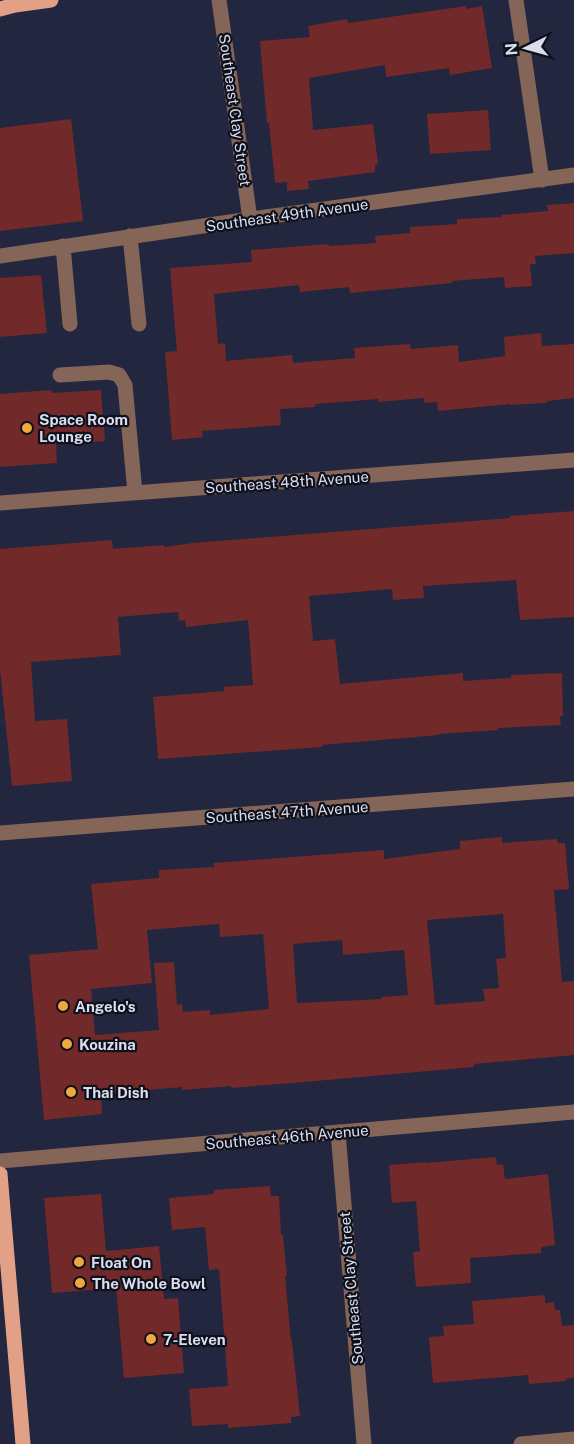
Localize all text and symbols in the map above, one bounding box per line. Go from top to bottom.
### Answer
north arrow [496,18,556,78]
street label: Southeast Clay Street [216,33,254,187]
text: N [502,42,522,56]
street label: Southeast 49th Avenue [205,195,369,235]
place label: Space Room Lounge [39,411,128,445]
marker: Space Room Lounge [20,421,34,435]
street label: Southeast 48th Avenue [205,468,369,496]
street label: Southeast 47th Avenue [205,798,369,826]
place label: Angelo's [75,998,136,1015]
marker: Angelo's [56,999,70,1013]
place label: Kouzina [79,1036,136,1053]
marker: Kouzina [60,1037,74,1051]
place label: Thai Dish [83,1084,149,1101]
marker: Thai Dish [64,1085,78,1099]
street label: Southeast 46th Avenue [205,1121,369,1153]
street label: Southeast Clay Street [336,1211,366,1365]
place label: Float On [91,1254,151,1271]
marker: Float On [72,1255,86,1269]
place label: The Whole Bowl [92,1275,206,1292]
marker: The Whole Bowl [73,1276,87,1290]
place label: 7-Eleven [163,1331,226,1348]
marker: 7-Eleven [144,1332,158,1346]

